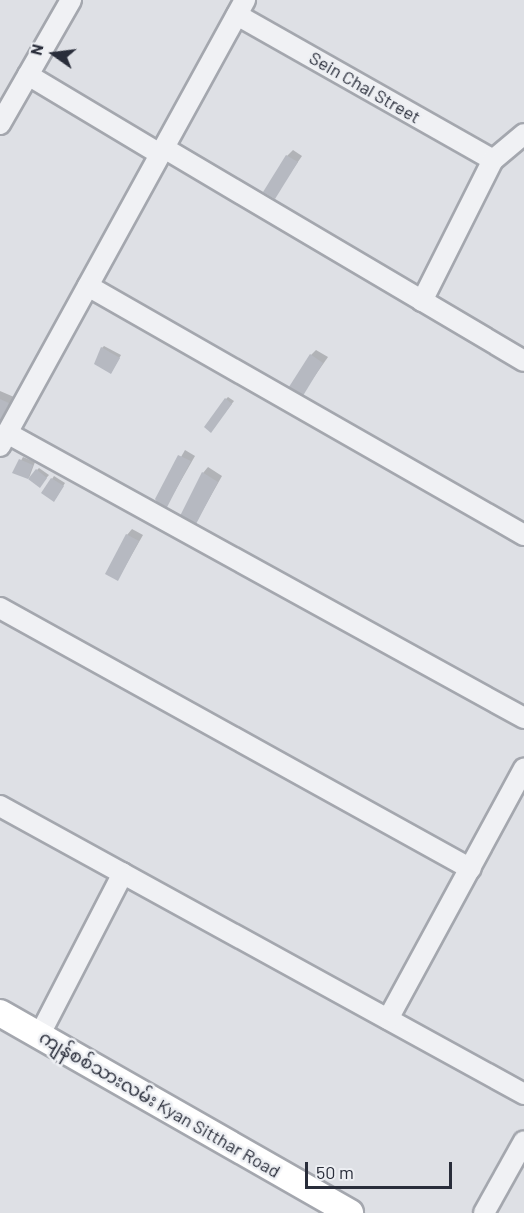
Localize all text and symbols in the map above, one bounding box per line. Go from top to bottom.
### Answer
north arrow [24,24,84,84]
text: N [26,42,47,57]
street label: Sein Chal Street [306,46,424,128]
street label: ကျန်စစ်သားလမ်း Kyan Sitthar Road [36,1026,284,1182]
scale bar [308,1150,455,1188]
text: 50 m [316,1161,354,1183]

